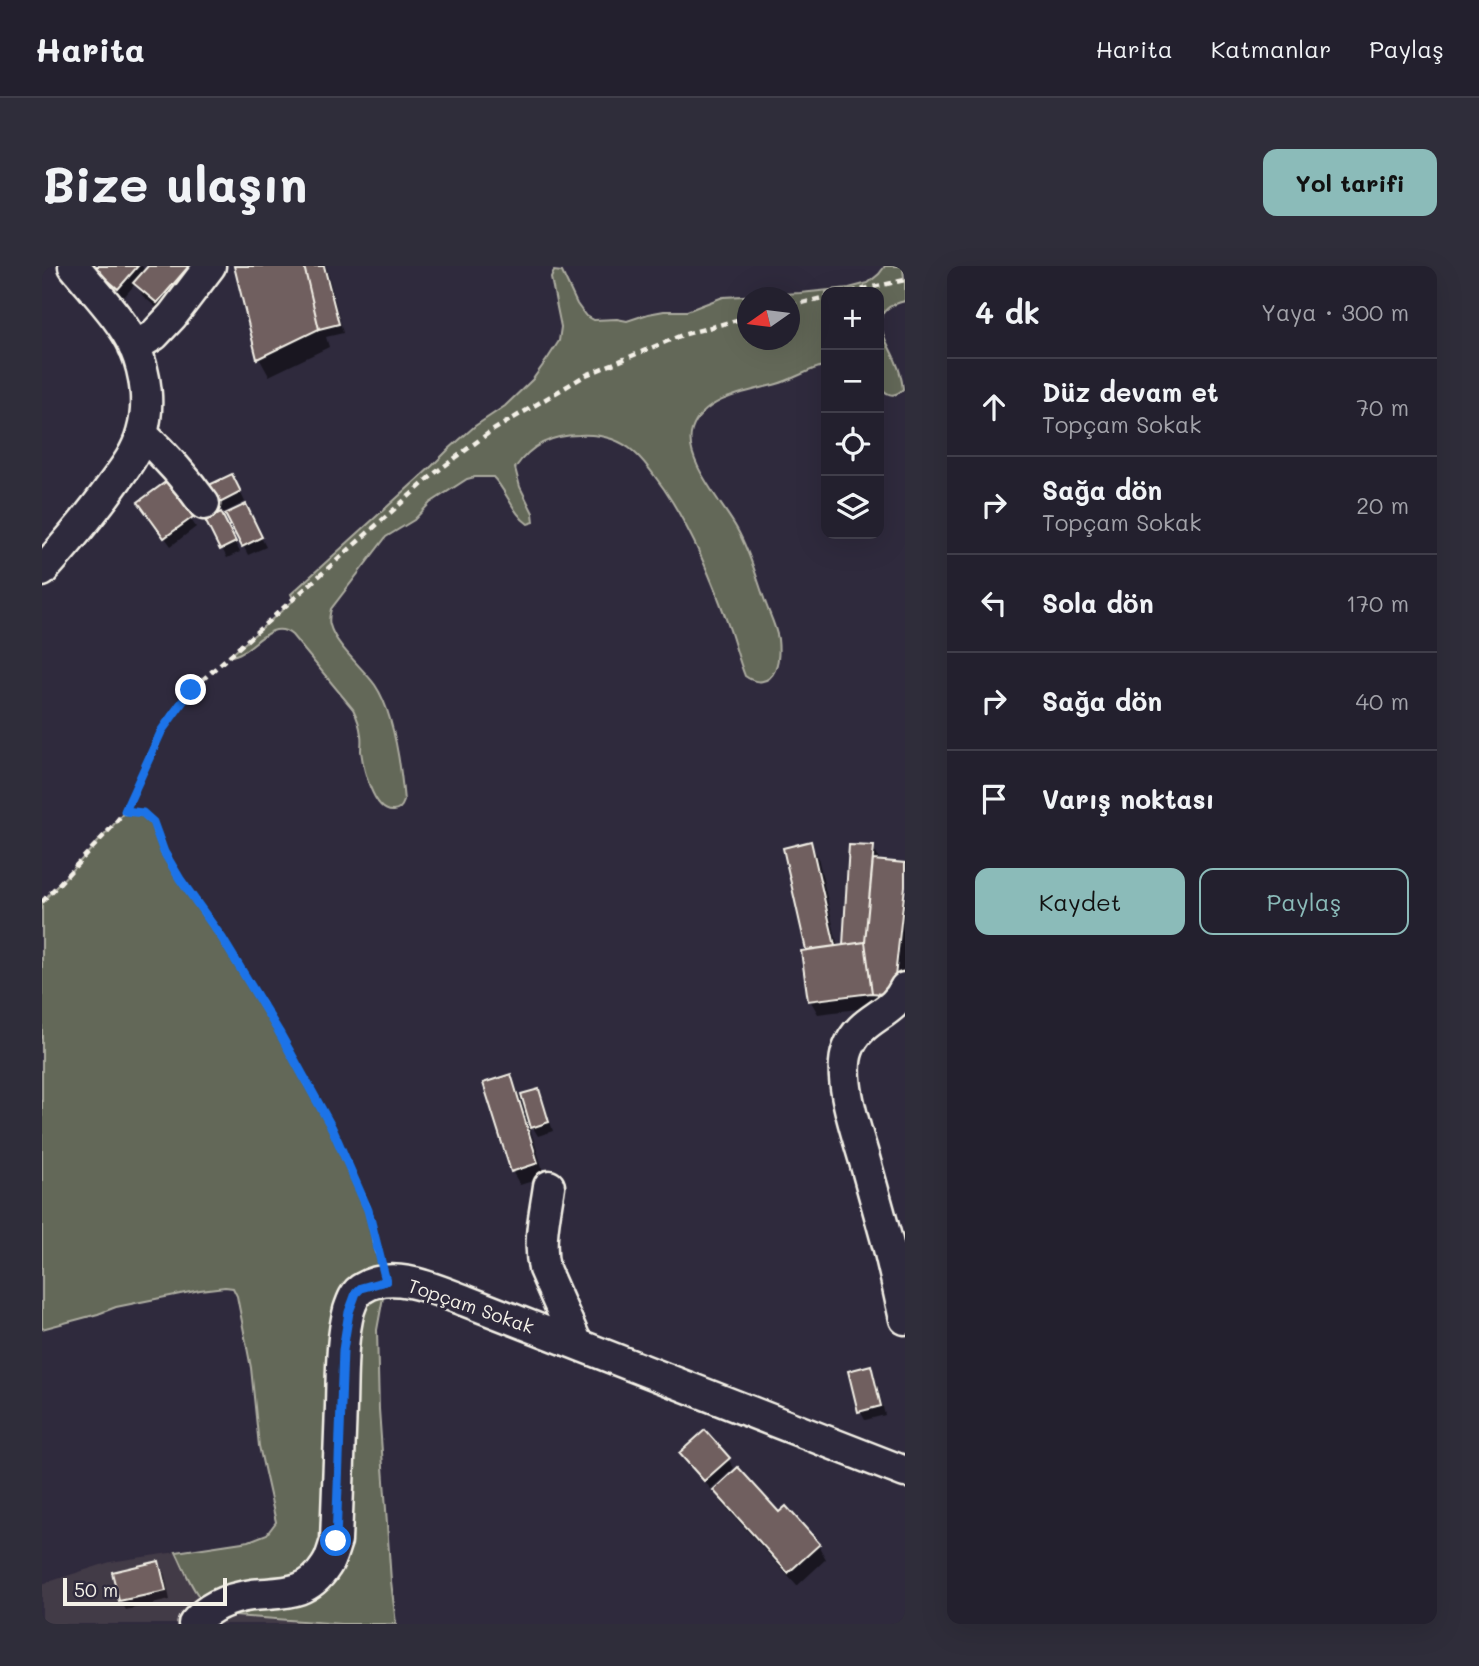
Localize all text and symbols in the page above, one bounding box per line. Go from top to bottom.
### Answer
text: Harita [35,27,145,70]
text: Harita [1096,33,1173,64]
text: Katmanlar [1211,33,1331,64]
text: Paylaş [1369,33,1444,64]
button: Yol tarifi [1263,149,1437,216]
text: Bize ulaşın [42,151,307,214]
north arrow [737,287,800,350]
map controls [821,287,884,539]
button: + [821,287,884,350]
text: 4 dk [975,292,1040,332]
text: Yaya · 300 m [1261,297,1409,327]
button: − [821,350,884,413]
text: Düz devam et [1042,375,1219,409]
icon: ahead [975,388,1013,426]
text: 70 m [1356,392,1409,422]
text: Topçam Sokak [1042,409,1202,439]
button: locate [821,413,884,476]
text: Sağa dön [1042,473,1162,507]
button: layers [821,476,884,539]
icon: right [975,486,1013,524]
text: 20 m [1356,490,1409,520]
text: Topçam Sokak [1042,507,1202,537]
icon: left [975,584,1013,622]
text: Sola dön [1042,586,1154,620]
text: 170 m [1346,588,1409,618]
route end [175,674,206,705]
icon: right [975,682,1013,720]
text: Sağa dön [1042,684,1162,718]
text: 40 m [1356,686,1409,716]
icon: arrive [975,780,1013,818]
text: Varış noktası [1042,782,1215,816]
button: Kaydet [975,868,1185,935]
button: Paylaş [1199,868,1409,935]
street label: Topçam Sokak [405,1272,538,1339]
route start [320,1525,351,1556]
scale bar [63,1575,228,1607]
text: 50 m [74,1577,118,1602]

